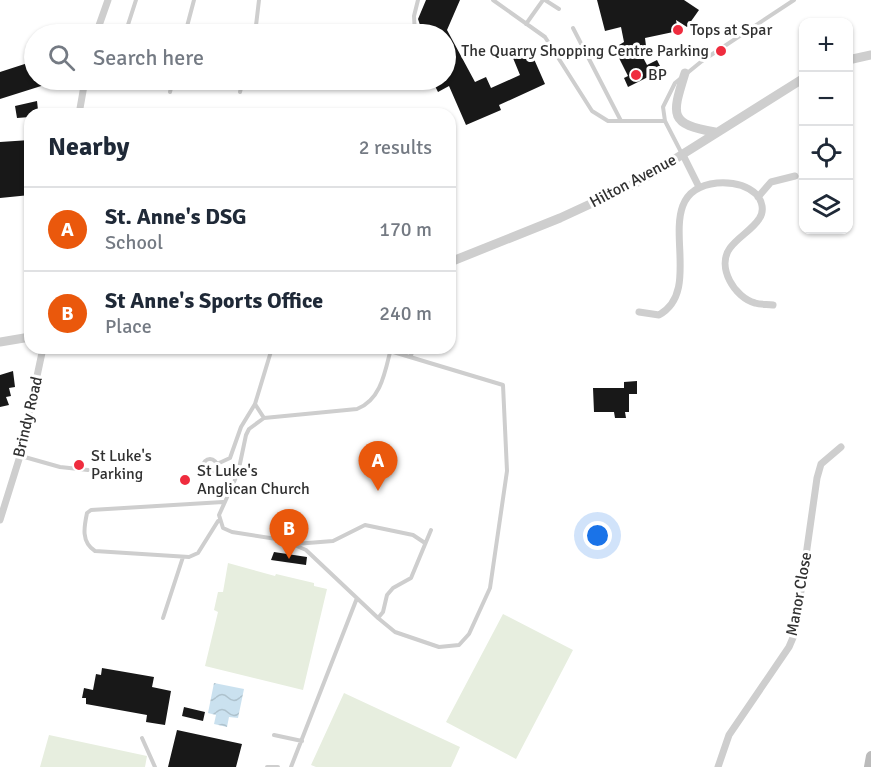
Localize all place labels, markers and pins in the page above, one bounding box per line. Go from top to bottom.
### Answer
place label: Tops at Spar [690,20,772,40]
marker: Tops at Spar [671,23,685,37]
place label: The Quarry Shopping Centre Parking [461,41,709,61]
marker: The Quarry Shopping Centre Parking [714,44,728,58]
place label: BP [648,65,667,85]
marker: BP [629,68,643,82]
pin: A [358,442,398,491]
place label: St Luke's Parking [91,446,152,484]
marker: St Luke's Parking [72,458,86,472]
place label: St Luke's Anglican Church [197,461,310,499]
marker: St Luke's Anglican Church [178,473,192,487]
pin: B [270,510,308,559]

